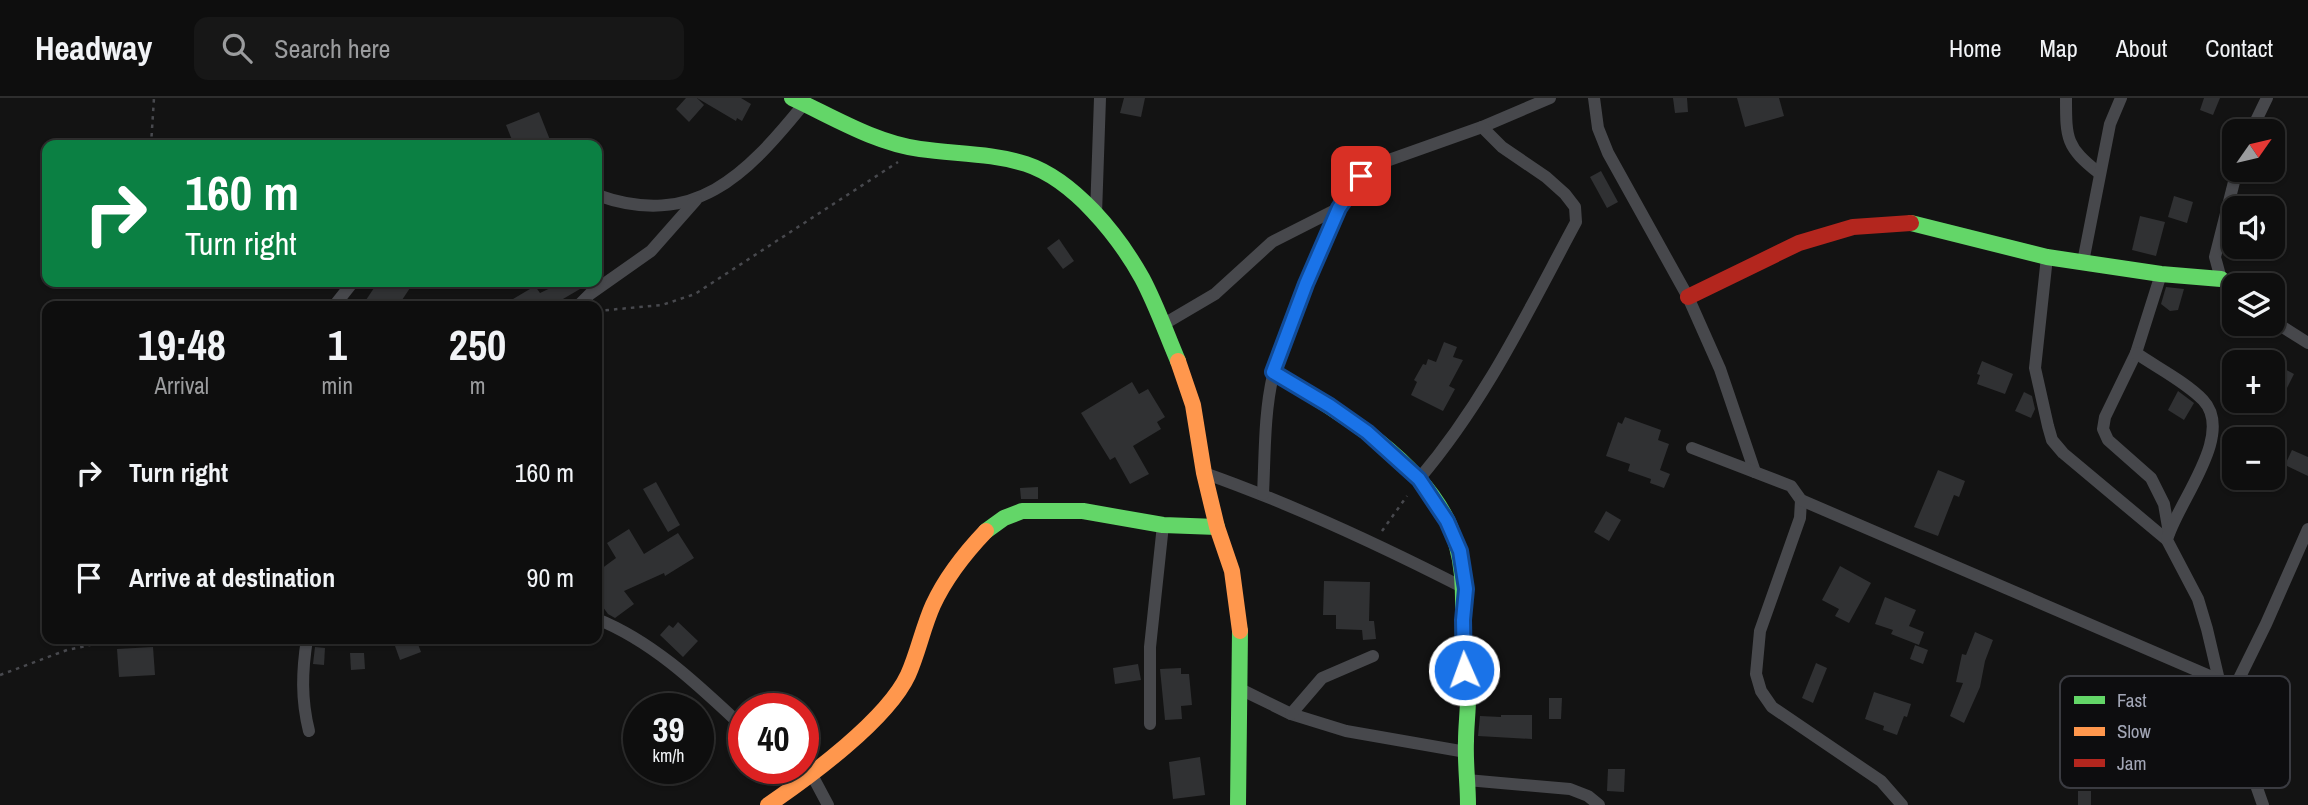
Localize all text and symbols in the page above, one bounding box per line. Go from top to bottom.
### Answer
search box [194,17,684,80]
text: Headway [35,26,152,70]
icon: search [218,29,256,67]
text: Search here [274,31,390,66]
text: Home [1949,32,2001,64]
text: Map [2039,32,2078,64]
text: About [2116,32,2167,64]
text: Contact [2205,32,2273,64]
north arrow [2222,119,2286,182]
map controls [2222,119,2285,490]
pin [1331,146,1391,206]
icon: arrive [1342,157,1380,195]
text: 160 m [185,159,299,225]
icon: right [70,168,161,259]
button: sound [2222,196,2285,259]
text: Turn right [185,222,297,265]
button: layers [2222,273,2285,336]
text: 19:48 [138,317,226,373]
text: 1 [328,317,347,373]
text: 250 [449,317,506,373]
button: + [2222,350,2285,413]
text: Arrival [155,370,209,401]
text: min [322,370,353,401]
text: m [470,370,485,401]
button: − [2222,427,2285,490]
icon: right [70,454,108,492]
text: Turn right [129,455,228,490]
text: 160 m [515,455,574,490]
icon: arrive [70,559,108,597]
text: Arrive at destination [129,560,335,595]
text: 90 m [527,560,574,595]
position arrow [1427,633,1501,707]
legend [2060,676,2290,788]
text: Fast [2117,687,2147,713]
speed limit sign: 40 [728,693,819,784]
text: 39 [653,706,684,753]
text: Slow [2117,718,2152,744]
text: km/h [653,743,685,768]
text: Jam [2117,750,2146,776]

